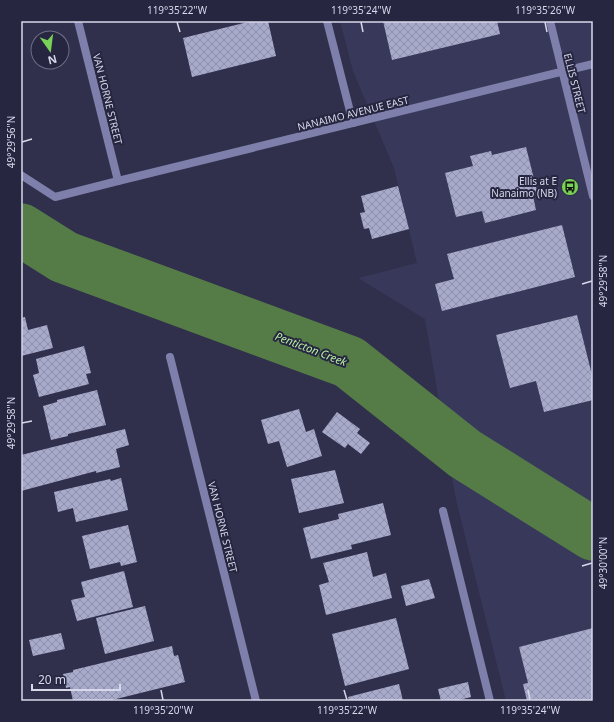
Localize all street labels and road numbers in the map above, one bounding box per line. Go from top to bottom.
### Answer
street label: ELLIS STREET [561,51,589,115]
street label: VAN HORNE STREET [90,52,126,146]
street label: NANAIMO AVENUE EAST [296,92,411,134]
street label: VAN HORNE STREET [205,480,241,574]

